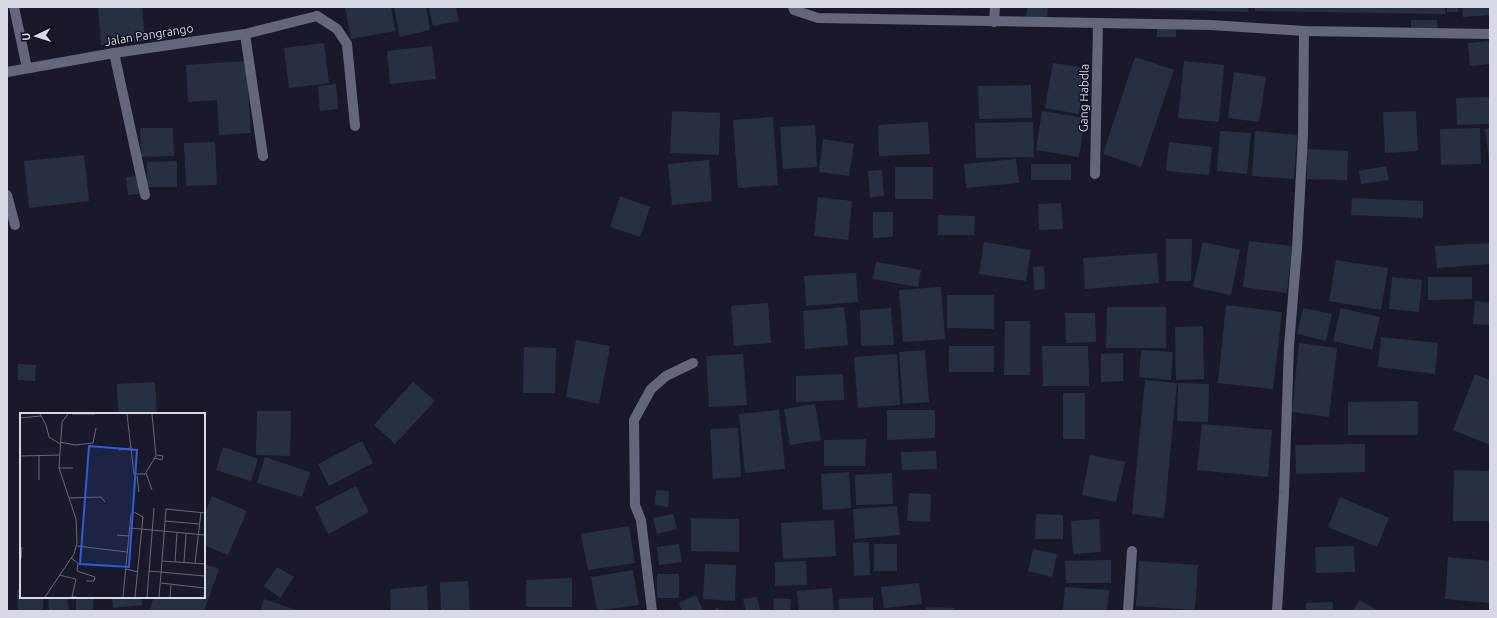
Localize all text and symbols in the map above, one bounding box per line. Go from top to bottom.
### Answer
north arrow [16,16,56,56]
street label: Jalan Pangrango [104,21,194,48]
text: U [20,32,32,41]
street label: Gang Habdla [1076,64,1091,132]
inset map [20,413,205,598]

